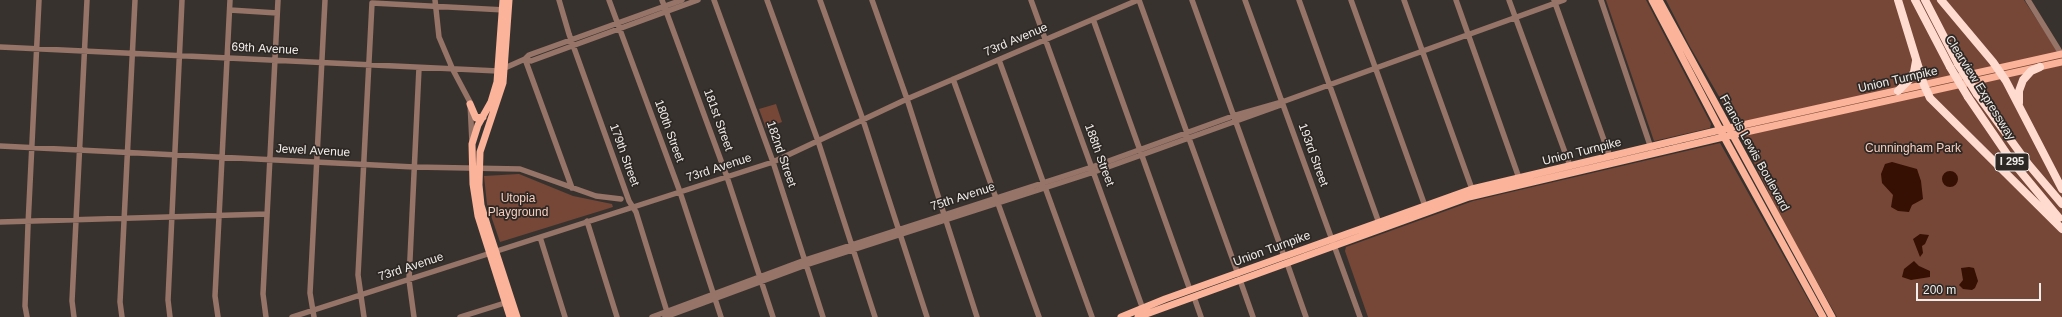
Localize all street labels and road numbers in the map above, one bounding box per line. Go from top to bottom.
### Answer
street label: 73rd Avenue [982,20,1050,60]
street label: Clearview Expressway [1942,33,2018,143]
street label: 69th Avenue [231,40,299,58]
street label: Union Turnpike [1857,64,1939,96]
street label: 181st Street [700,87,736,153]
street label: Francis Lewis Boulevard [1716,92,1792,214]
street label: 180th Street [651,98,687,164]
street label: 182nd Street [763,119,799,189]
street label: 179th Street [606,122,642,188]
street label: 188th Street [1081,122,1117,188]
street label: 193rd Street [1295,122,1331,188]
street label: Union Turnpike [1541,135,1623,169]
street label: Jewel Avenue [275,142,351,160]
street label: 73rd Avenue [685,151,753,185]
road number: I 295 [1995,153,2029,171]
street label: 75th Avenue [929,180,997,214]
street label: Union Turnpike [1232,228,1312,270]
street label: 73rd Avenue [377,250,445,284]

